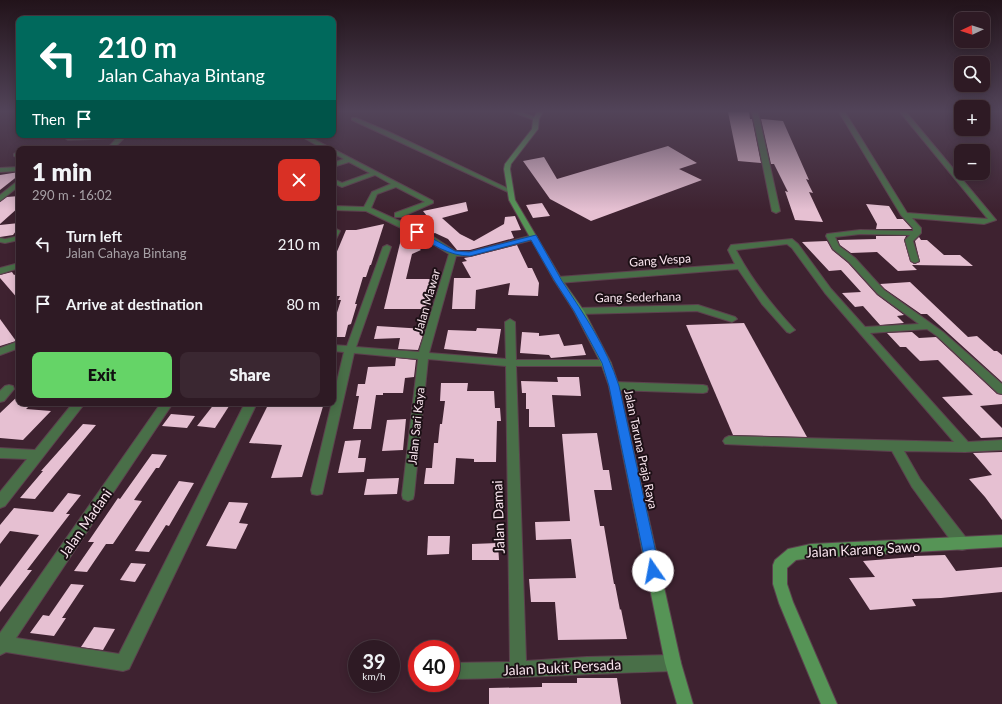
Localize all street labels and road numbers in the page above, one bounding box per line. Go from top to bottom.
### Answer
street label: Gang Vespa [629,250,691,270]
street label: Jalan Mawar [411,267,443,335]
street label: Gang Sederhana [595,289,681,305]
street label: Jalan Sari Kaya [404,386,428,465]
street label: Jalan Taruna Praja Raya [621,388,661,510]
street label: Jalan Damai [488,480,508,554]
street label: Jalan Madani [55,485,115,561]
street label: Jalan Karang Sawo [805,538,921,560]
street label: Jalan Bukit Persada [502,655,622,679]

